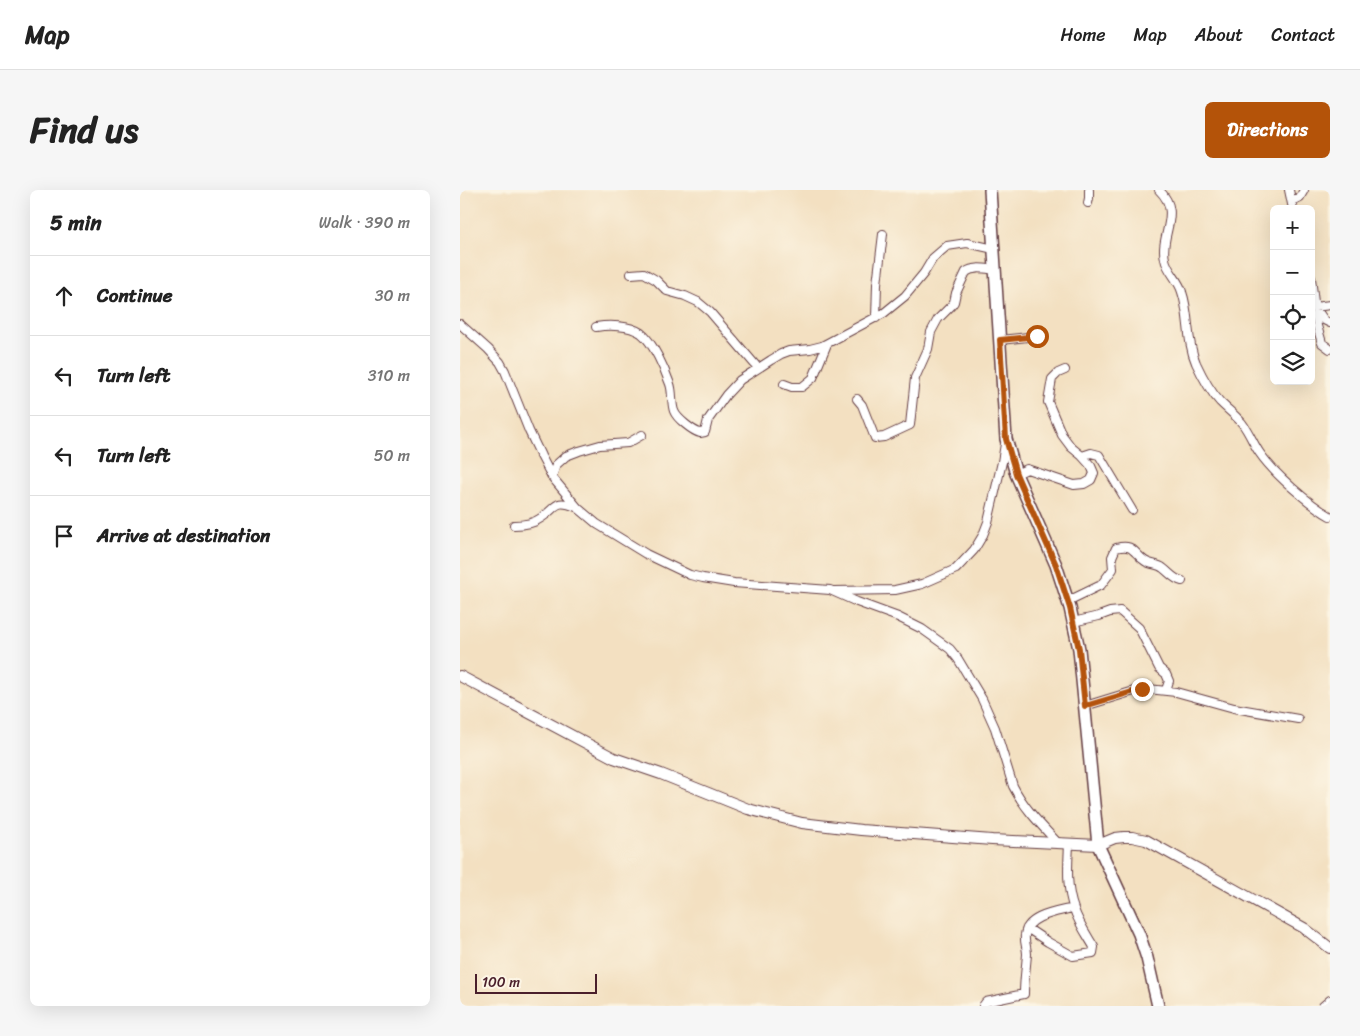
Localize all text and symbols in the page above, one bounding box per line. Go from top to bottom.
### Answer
text: Map [25,14,69,56]
text: Home [1061,19,1106,51]
text: Map [1134,19,1167,51]
text: About [1195,19,1243,51]
text: Contact [1271,19,1335,51]
text: Find us [30,99,138,161]
button: Directions [1205,102,1330,158]
text: 5 min [50,204,102,242]
map controls [1270,205,1315,385]
button: + [1270,205,1315,250]
text: Walk · 390 m [319,208,410,237]
button: − [1270,250,1315,295]
text: Continue [97,279,173,312]
text: 30 m [375,281,410,310]
icon: ahead [50,282,78,310]
button: locate [1270,295,1315,340]
route start [1026,325,1049,348]
button: layers [1270,340,1315,385]
text: Turn left [97,359,170,392]
text: 310 m [368,361,410,390]
icon: left [50,362,78,390]
text: Turn left [97,439,170,472]
text: 50 m [374,441,410,470]
icon: left [50,442,78,470]
text: Arrive at destination [97,519,270,552]
icon: arrive [50,522,78,550]
route end [1131,678,1154,701]
text: 100 m [482,970,520,995]
scale bar [475,971,598,994]

